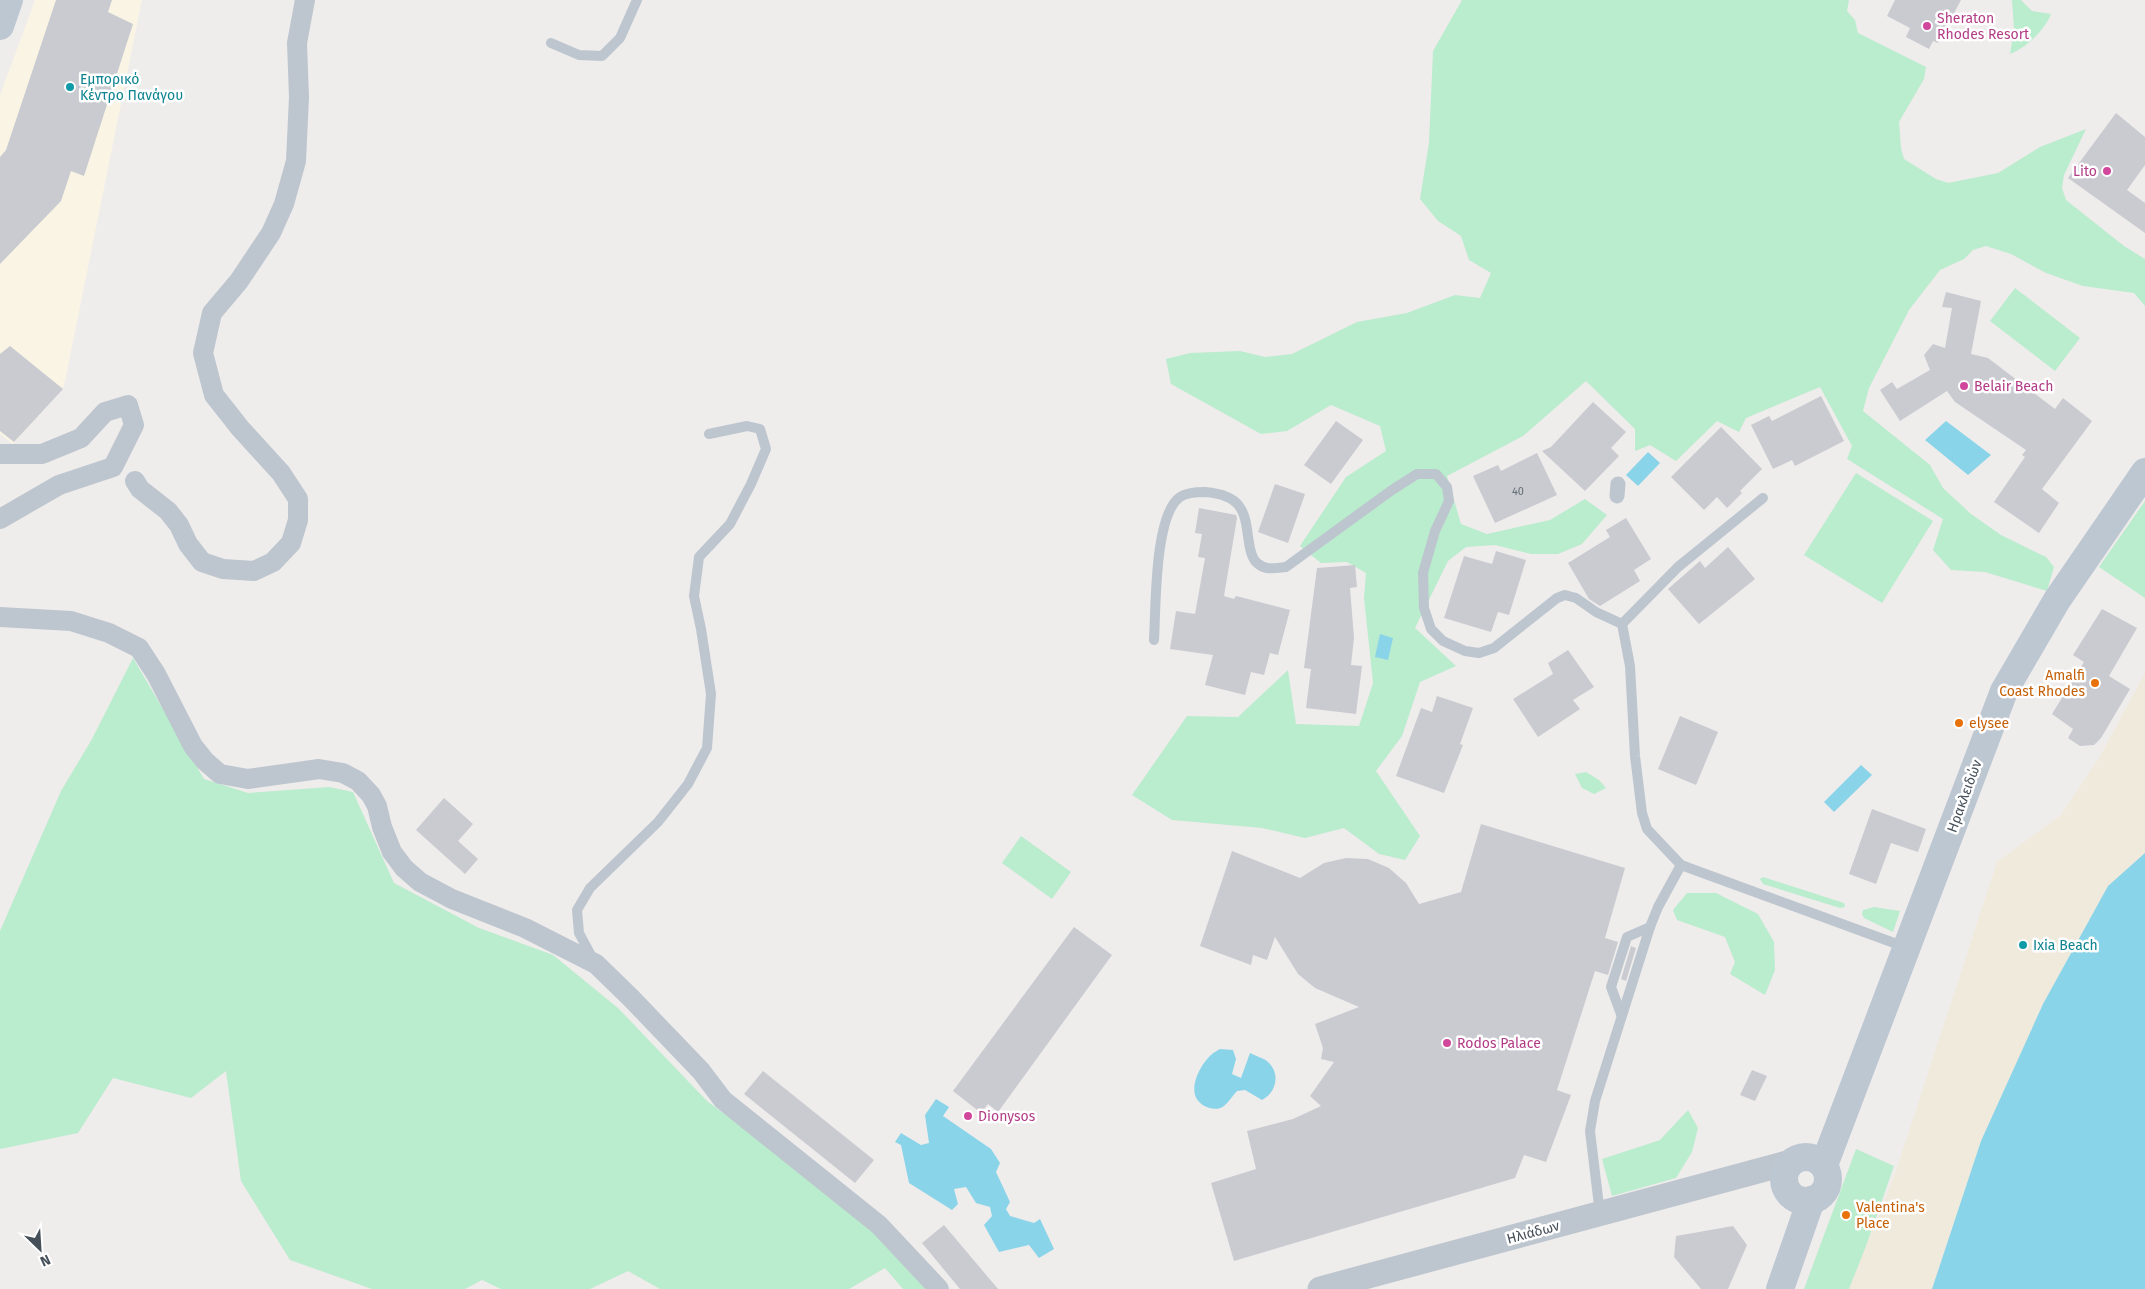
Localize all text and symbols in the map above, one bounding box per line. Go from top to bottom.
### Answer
place label: Sheraton Rhodes Resort [1937,10,2030,43]
marker: Sheraton Rhodes Resort [1921,20,1933,32]
place label: Εμπορικό Κέντρο Πανάγου [80,71,183,104]
marker: Εμπορικό Κέντρο Πανάγου [64,81,76,93]
place label: Lito [2073,163,2097,180]
marker: Lito [2101,165,2113,177]
place label: Belair Beach [1974,378,2053,395]
marker: Belair Beach [1958,380,1970,392]
house number: 40 [1512,485,1524,498]
place label: Amalfi Coast Rhodes [1999,667,2085,700]
marker: Amalfi Coast Rhodes [2089,677,2101,689]
place label: elysee [1969,715,2009,732]
marker: elysee [1953,717,1965,729]
street label: Ηρακλειδών [1943,757,1986,835]
place label: Ixia Beach [2033,937,2098,954]
marker: Ixia Beach [2017,939,2029,951]
place label: Rodos Palace [1457,1035,1541,1052]
marker: Rodos Palace [1441,1037,1453,1049]
place label: Dionysos [978,1108,1036,1125]
marker: Dionysos [962,1110,974,1122]
place label: Valentina's Place [1856,1199,1925,1232]
marker: Valentina's Place [1840,1209,1852,1221]
street label: Ηλιάδων [1505,1217,1562,1248]
north arrow [15,1224,65,1274]
text: N [37,1251,53,1270]

